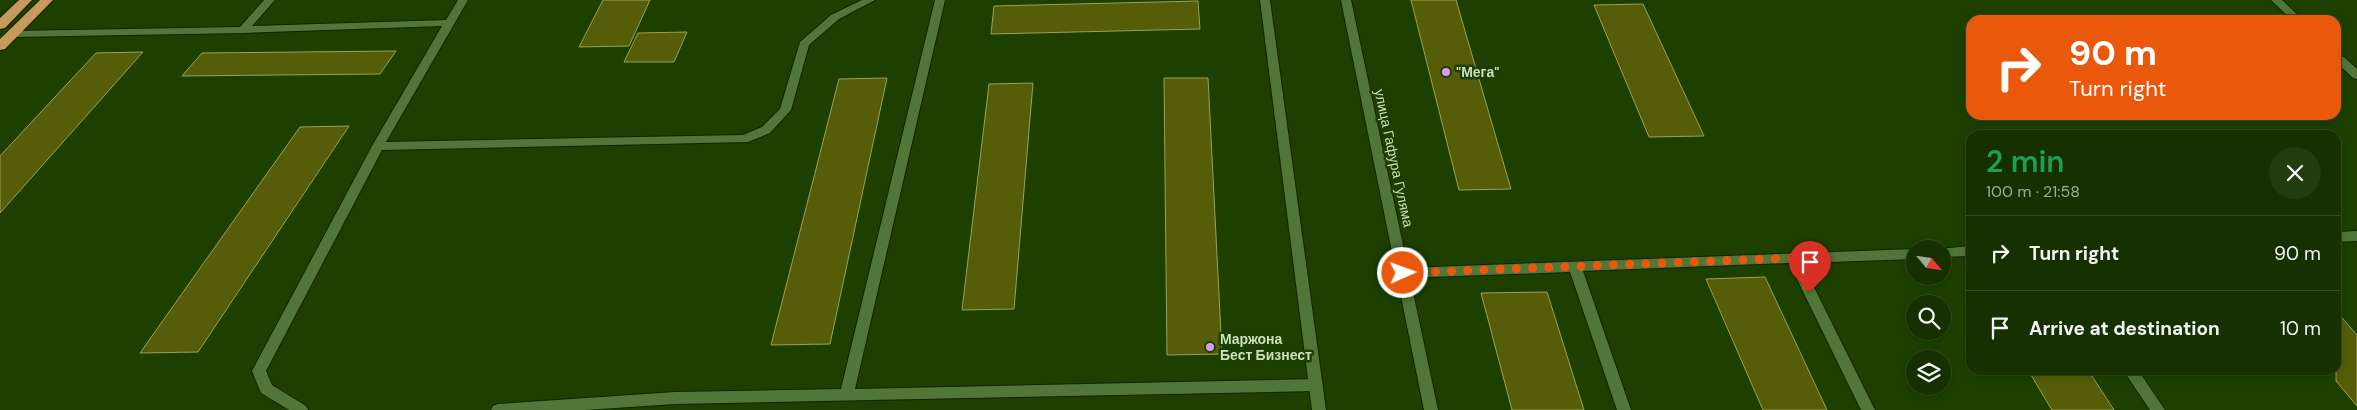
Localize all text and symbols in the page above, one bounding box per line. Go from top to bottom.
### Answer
text: 90 m [2069,30,2157,76]
icon: right [1986,35,2051,100]
place label: "Мега" [1456,63,1499,81]
marker: "Мега" [1440,66,1452,78]
text: Turn right [2069,74,2166,103]
street label: улица Гафура Гуляма [1371,87,1417,229]
text: 2 min [1986,142,2064,181]
button: close [2269,147,2321,199]
text: 100 m · 21:58 [1986,181,2080,202]
icon: right [1986,239,2014,267]
north arrow [1906,240,1951,285]
map controls [1906,240,1951,395]
pin [1789,241,1831,292]
text: Turn right [2029,241,2119,266]
text: 90 m [2274,241,2321,266]
position arrow [1376,246,1428,298]
icon: arrive [1796,248,1824,276]
button: search [1906,295,1951,340]
icon: arrive [1986,314,2014,342]
text: Arrive at destination [2029,316,2220,341]
text: 10 m [2280,316,2321,341]
place label: Маржона Бест Бизнест [1220,330,1312,364]
marker: Маржона Бест Бизнест [1204,341,1216,353]
button: layers [1906,350,1951,395]

